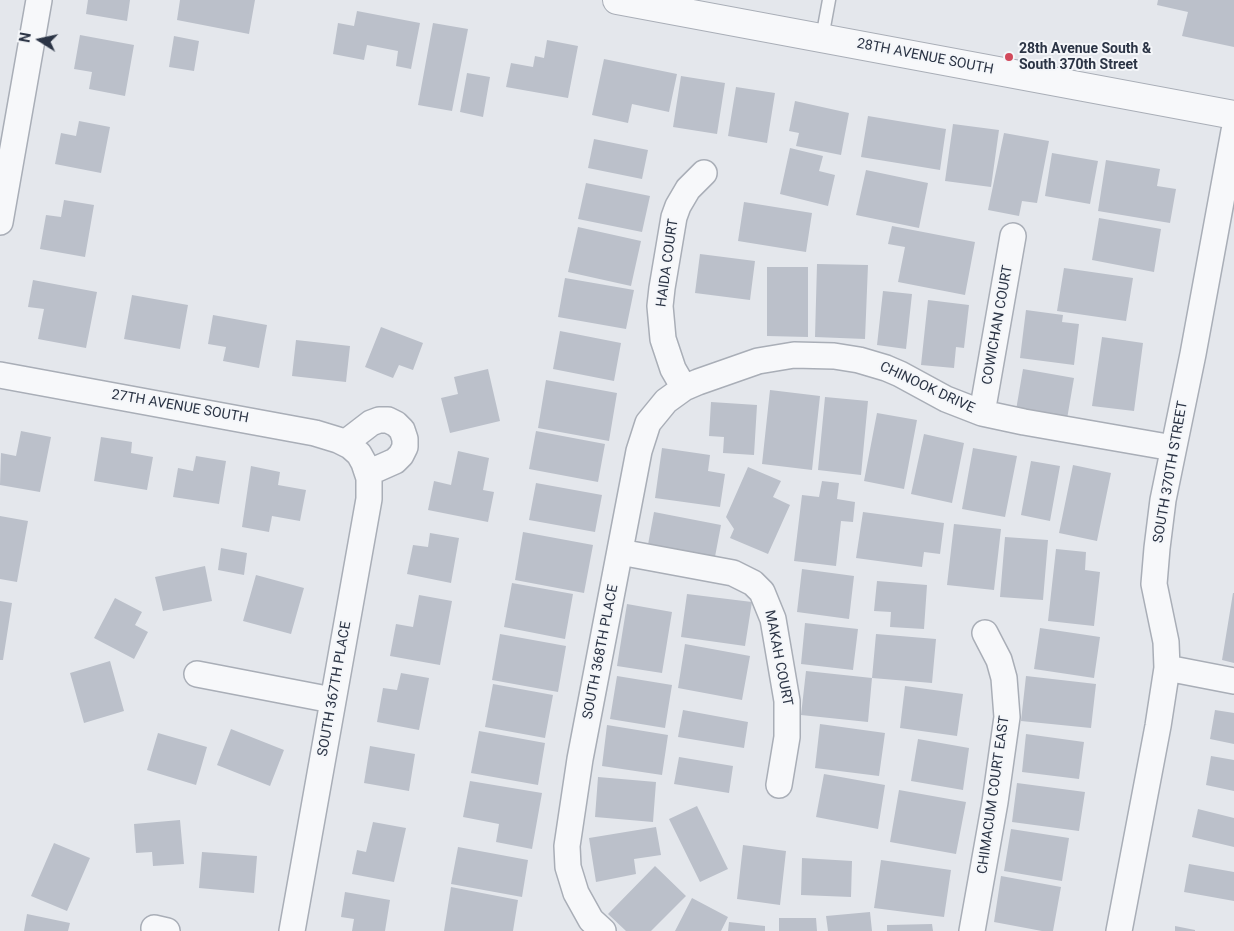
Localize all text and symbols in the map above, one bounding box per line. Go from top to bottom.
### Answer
north arrow [15,15,65,65]
text: N [16,31,34,44]
street label: 28TH AVENUE SOUTH [855,36,995,78]
place label: 28th Avenue South & South 370th Street [1019,41,1151,74]
marker: 28th Avenue South & South 370th Street [1003,51,1015,63]
street label: HAIDA COURT [653,218,683,308]
street label: COWICHAN COURT [979,264,1017,386]
street label: CHINOOK DRIVE [877,359,977,417]
street label: 27TH AVENUE SOUTH [110,387,250,427]
street label: SOUTH 370TH STREET [1150,400,1192,544]
street label: SOUTH 368TH PLACE [580,583,622,721]
street label: MAKAH COURT [760,609,796,707]
street label: SOUTH 367TH PLACE [315,620,355,758]
street label: CHIMACUM COURT EAST [975,715,1013,875]

